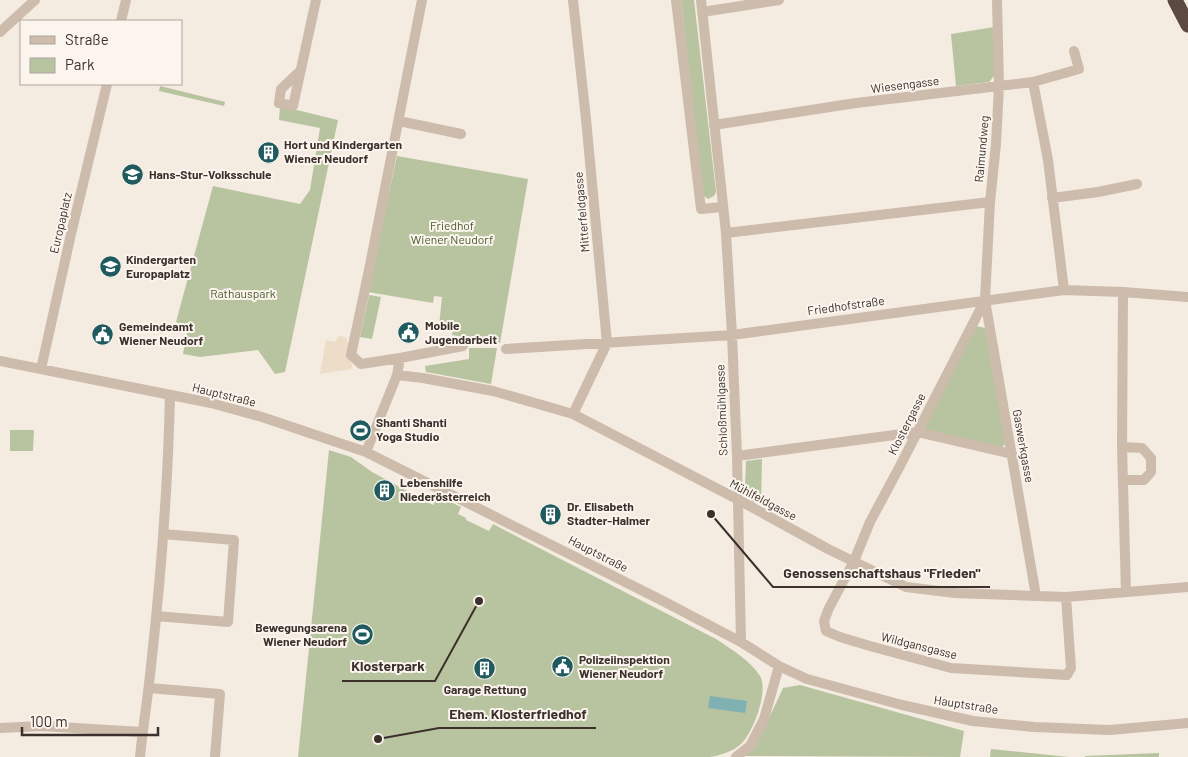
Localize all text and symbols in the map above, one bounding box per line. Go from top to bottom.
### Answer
legend [20,20,182,85]
text: Straße [65,30,109,48]
text: Park [65,55,95,73]
street label: Wiesengasse [870,73,940,95]
street label: Raimundweg [971,115,991,183]
place label: Hort und Kindergarten Wiener Neudorf [284,137,402,165]
building icon: Hort und Kindergarten Wiener Neudorf [256,140,280,164]
school or university icon: Hans-Stur-Volksschule [121,163,145,187]
place label: Hans-Stur-Volksschule [149,167,272,181]
street label: Mitterfeldgasse [571,171,592,253]
street label: Europaplatz [46,191,74,255]
park label: Friedhof Wiener Neudorf [411,218,493,246]
place label: Kindergarten Europaplatz [126,252,196,280]
school or university icon: Kindergarten Europaplatz [98,255,122,279]
park label: Rathauspark [210,286,276,300]
street label: Friedhofstraße [806,293,885,317]
place label: Mobile Jugendarbeit [425,318,497,346]
place label: Gemeindeamt Wiener Neudorf [119,319,203,347]
public building icon: Mobile Jugendarbeit [397,321,421,345]
public building icon: Gemeindeamt Wiener Neudorf [91,322,115,346]
street label: Schloßmühlgasse [712,364,730,456]
street label: Hauptstraße [191,379,258,409]
street label: Klostergasse [885,390,928,457]
street label: Gaswerkgasse [1011,408,1037,484]
place label: Shanti Shanti Yoga Studio [376,415,447,443]
sports icon: Shanti Shanti Yoga Studio [348,418,372,442]
place label: Lebenshilfe Niederösterreich [400,475,491,503]
street label: Mühlfeldgasse [728,476,799,523]
building icon: Lebenshilfe Niederösterreich [372,478,396,502]
place label: Dr. Elisabeth Stadter-Halmer [567,499,651,527]
building icon: Dr. Elisabeth Stadter-Halmer [539,502,563,526]
street label: Hauptstraße [566,532,631,574]
callout: Genossenschaftshaus "Frieden" [773,558,990,587]
text: Genossenschaftshaus "Frieden" [783,564,981,581]
place label: Bewegungsarena Wiener Neudorf [255,620,347,648]
sports icon: Bewegungsarena Wiener Neudorf [351,623,375,647]
street label: Wildgansgasse [880,629,959,661]
callout: Klosterpark [342,652,435,681]
place label: Polizeiinspektion Wiener Neudorf [579,652,670,680]
public building icon: Polizeiinspektion Wiener Neudorf [551,655,575,679]
text: Klosterpark [351,657,425,674]
building icon: Garage Rettung [473,657,497,681]
place label: Garage Rettung [444,682,527,696]
street label: Hauptstraße [933,692,999,716]
callout: Ehem. Klosterfriedhof [439,699,596,728]
scale bar [22,704,159,736]
text: Ehem. Klosterfriedhof [449,705,587,722]
text: 100 m [30,712,68,730]

